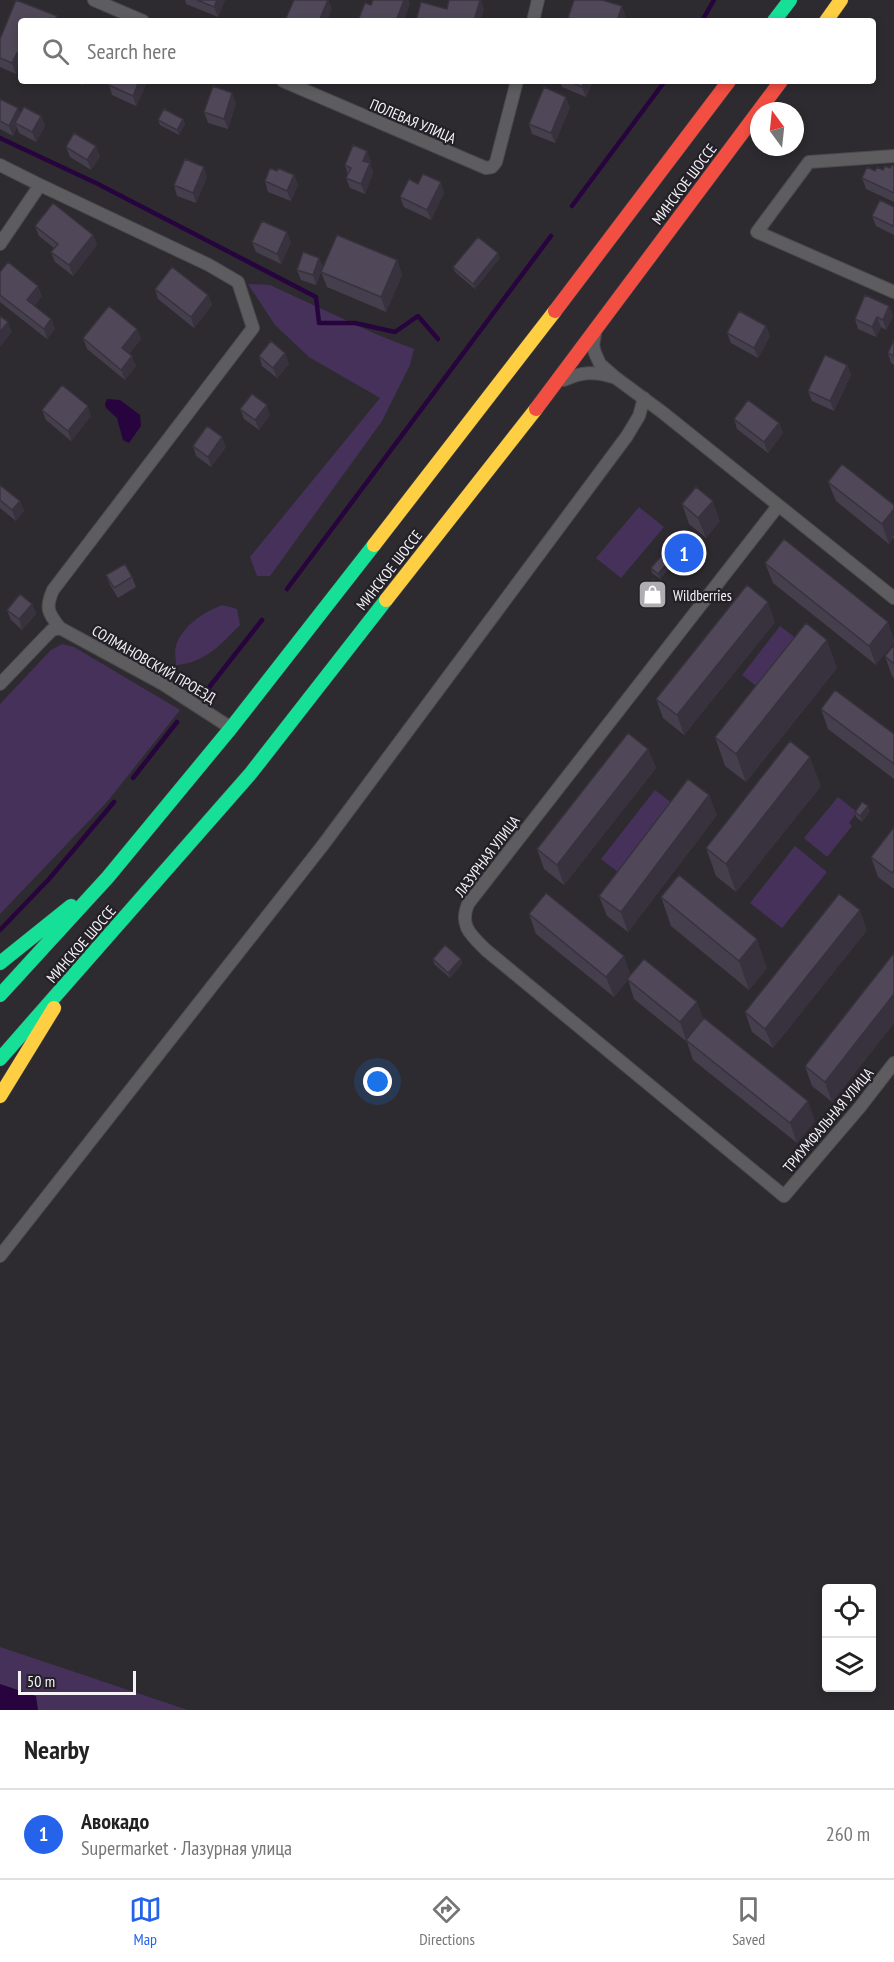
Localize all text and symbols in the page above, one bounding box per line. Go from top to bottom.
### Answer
search box [18,18,876,84]
icon: search [39,35,72,68]
text: Search here [87,37,176,65]
street label: ПОЛЕВАЯ УЛИЦА [367,94,460,148]
north arrow [750,102,804,156]
street label: МИНСКОЕ ШОССЕ [647,140,721,228]
street label: МИНСКОЕ ШОССЕ [352,526,426,614]
pin: 1 [664,530,704,576]
shop icon: Wildberries [636,579,668,611]
place label: Wildberries [673,586,732,605]
street label: СОЛМАНОВСКИЙ ПРОЕЗД [89,621,219,707]
street label: ЛАЗУРНАЯ УЛИЦА [450,811,524,901]
street label: МИНСКОЕ ШОССЕ [42,901,120,987]
street label: ТРИУМФАЛЬНАЯ УЛИЦА [779,1063,878,1176]
your location [363,1067,392,1096]
map controls [822,1584,876,1692]
button: locate [822,1584,876,1638]
button: layers [822,1638,876,1692]
scale bar [18,1668,136,1696]
text: 50 m [27,1671,55,1691]
text: Nearby [24,1733,89,1766]
text: Авокадо [81,1807,149,1835]
text: 1 [39,1821,48,1847]
text: 260 m [826,1821,870,1847]
text: Supermarket · Лазурная улица [81,1835,292,1861]
tab: Map [129,1893,162,1949]
tab: Directions [419,1893,475,1949]
tab: Saved [732,1893,765,1949]

